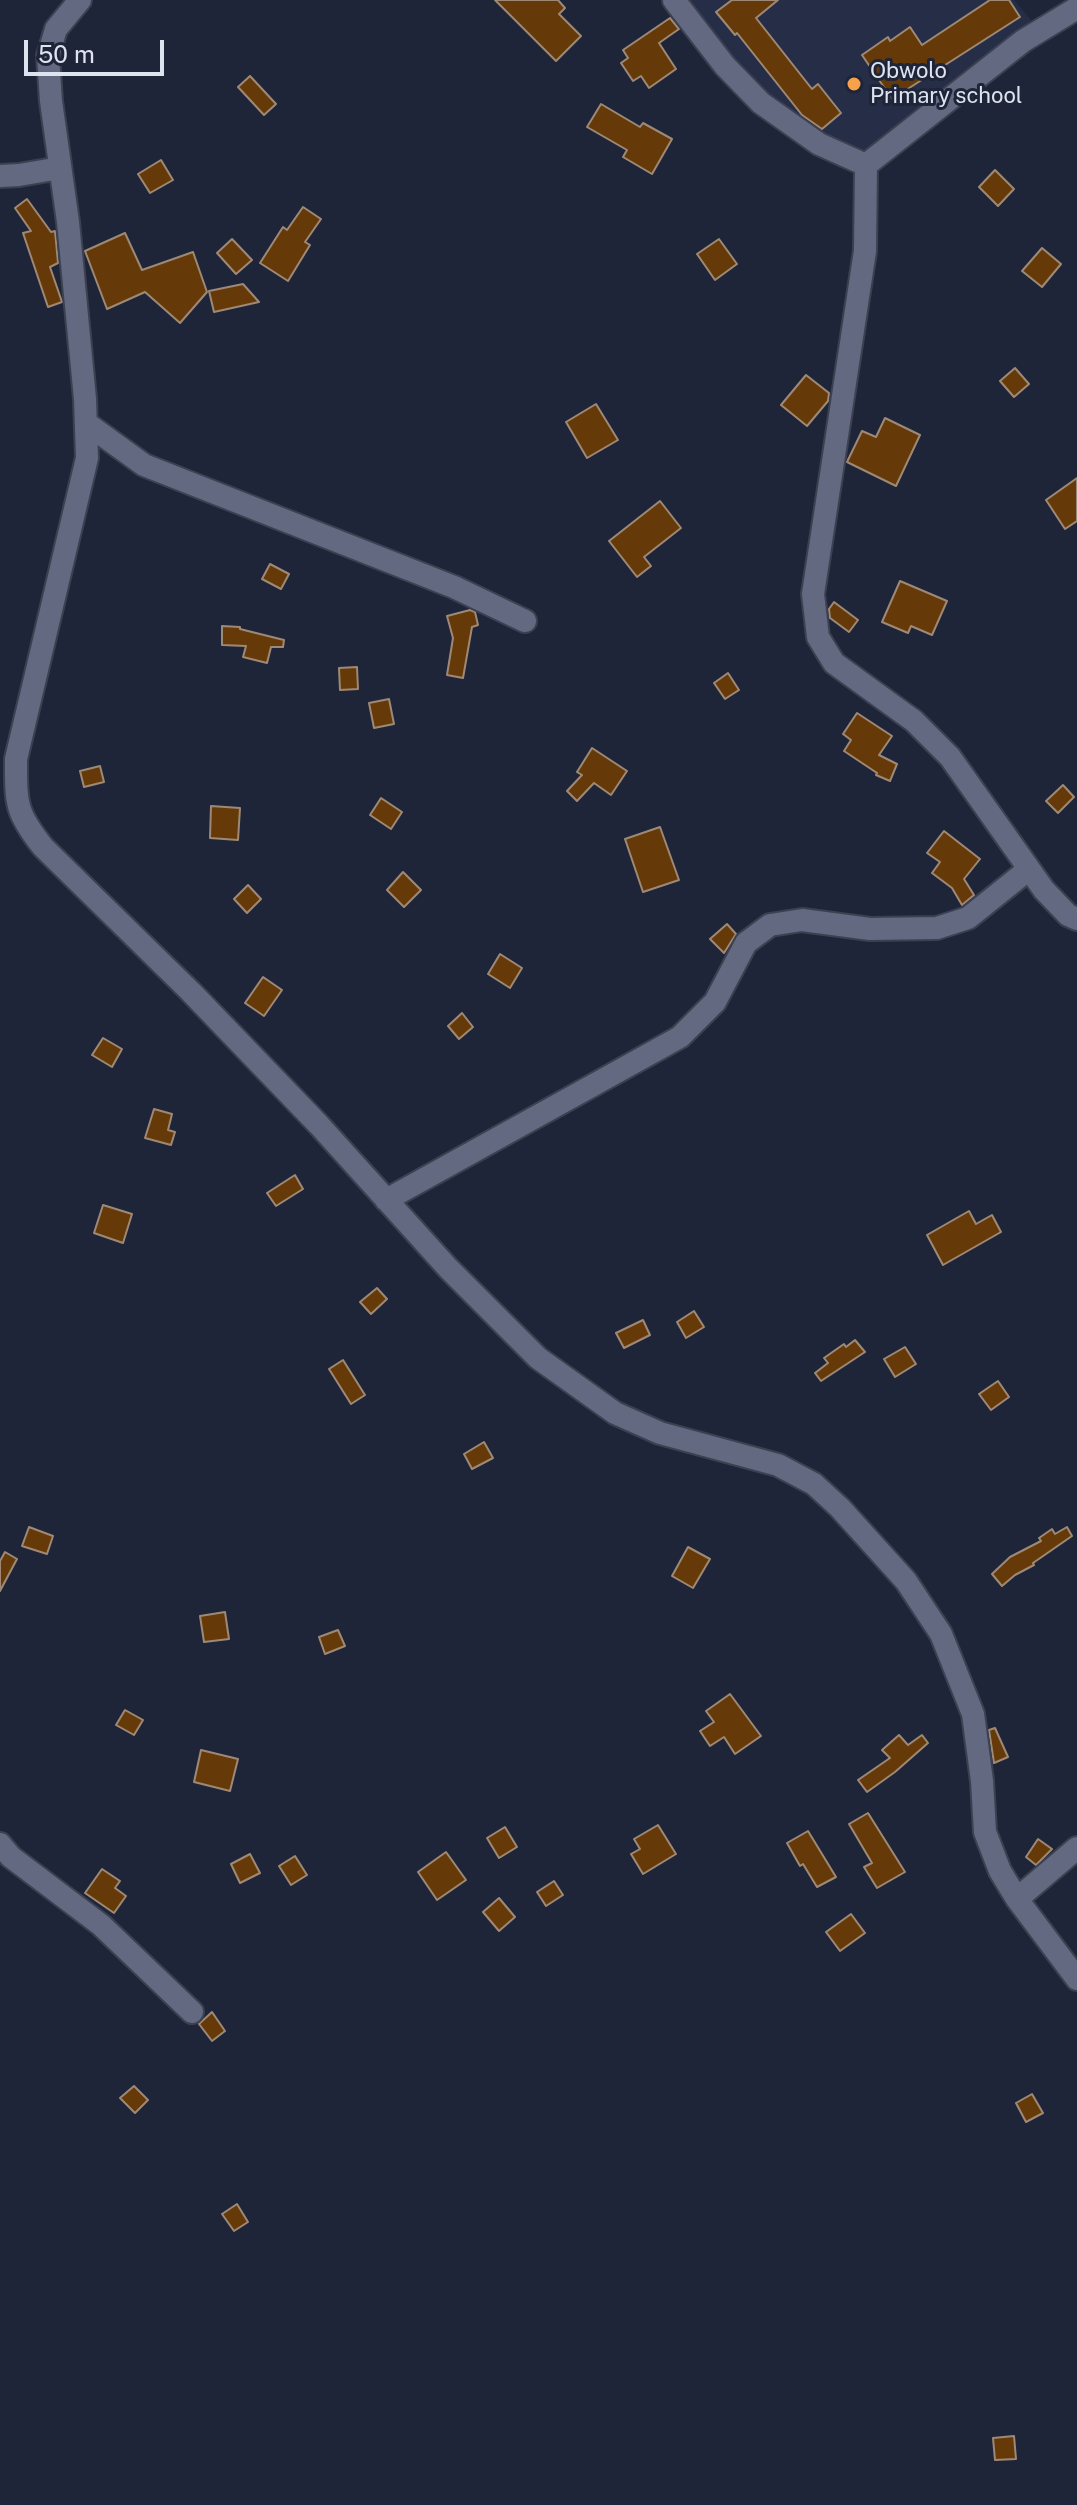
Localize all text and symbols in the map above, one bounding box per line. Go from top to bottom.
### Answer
scale bar [28,24,168,74]
text: 50 m [38,40,95,68]
place label: Obwolo Primary school [870,58,1023,110]
marker: Obwolo Primary school [845,75,863,93]

